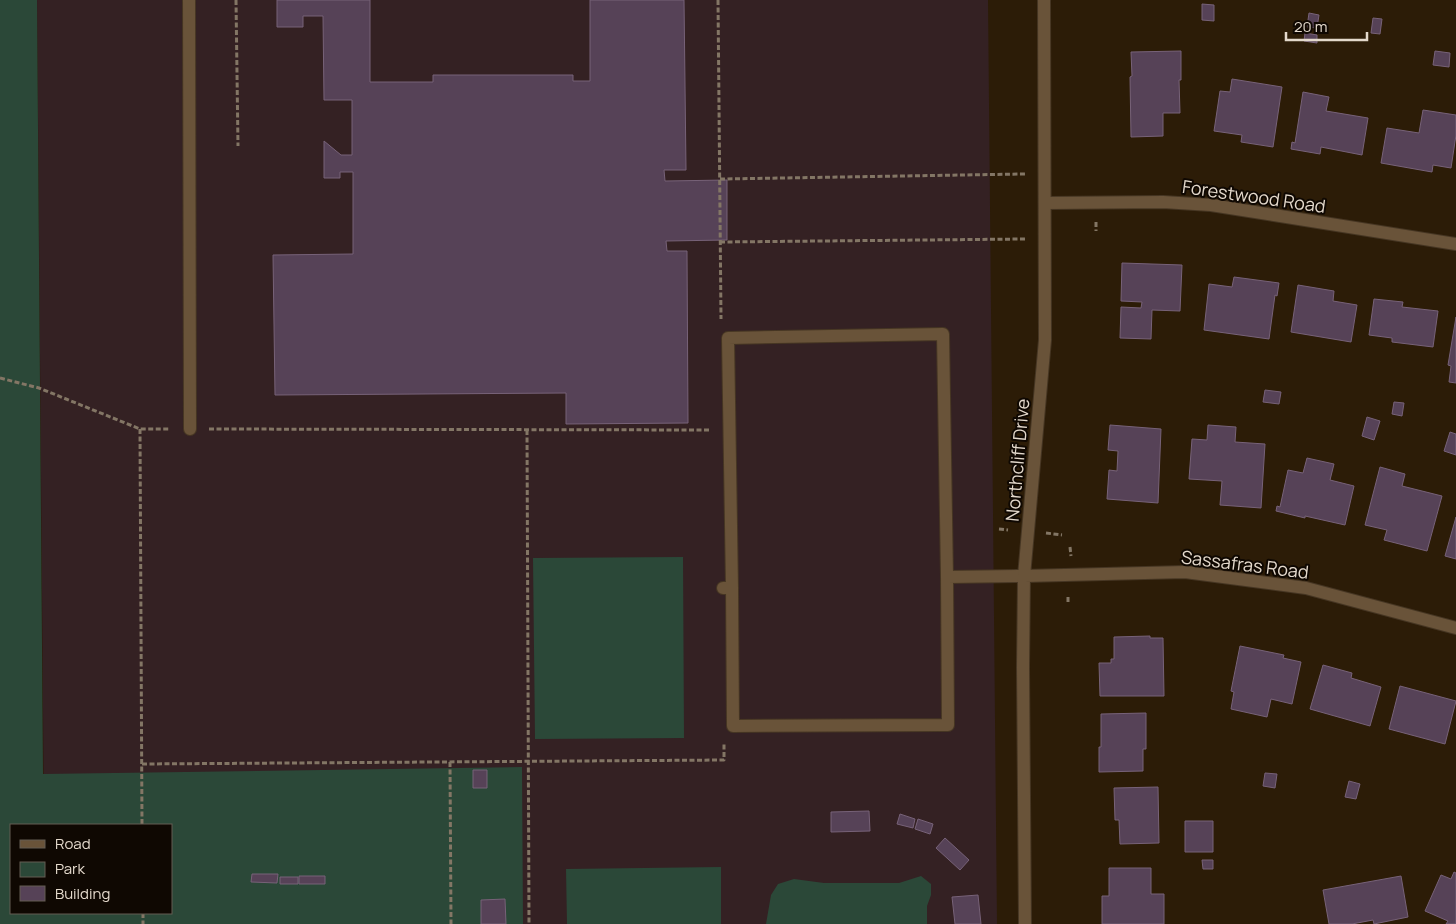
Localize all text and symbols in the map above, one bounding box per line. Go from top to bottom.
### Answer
scale bar [1286,10,1367,42]
text: 20 m [1294,16,1327,37]
street label: Forestwood Road [1181,174,1327,218]
street label: Northcliff Drive [1000,398,1034,522]
street label: Sassafras Road [1180,544,1310,584]
legend [10,824,172,914]
text: Road [55,833,91,854]
text: Park [55,858,85,879]
text: Building [55,883,110,904]

